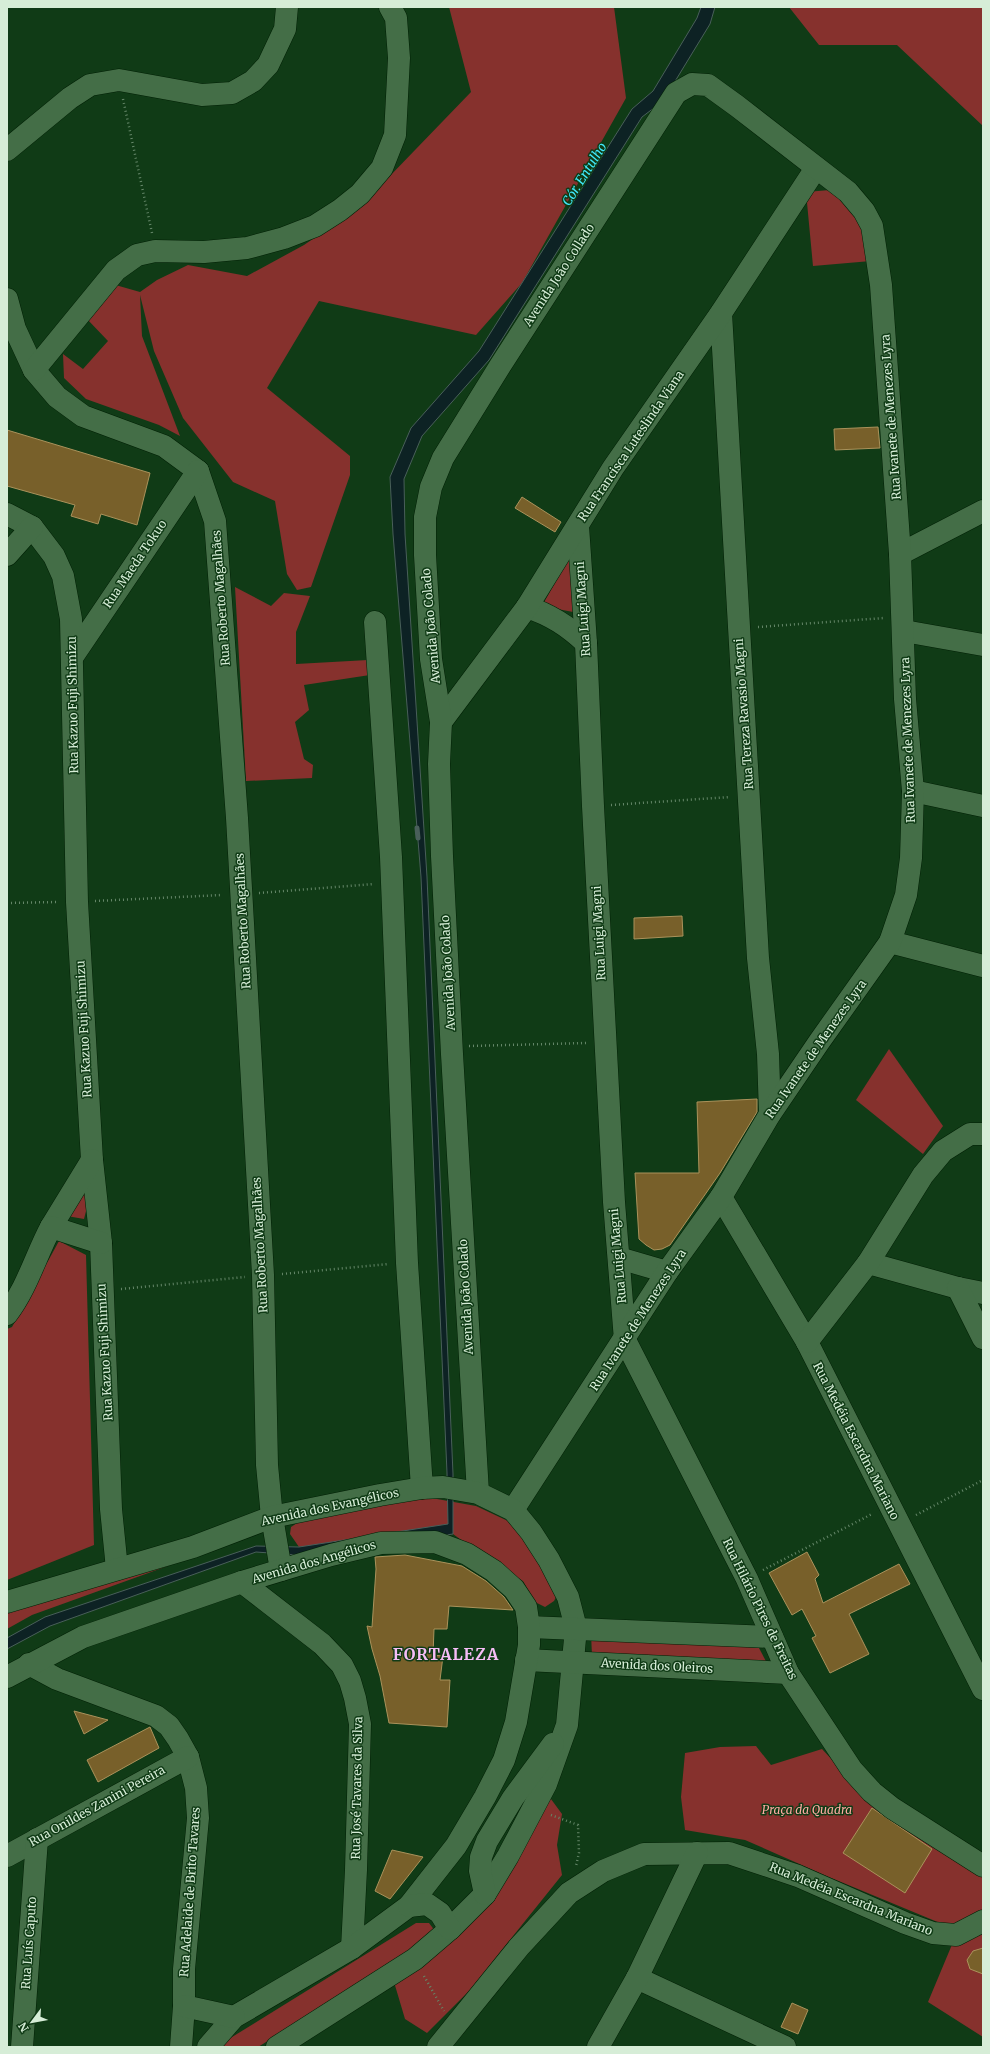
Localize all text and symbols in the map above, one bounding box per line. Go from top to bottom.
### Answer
water label: Cór. Entulho [558,139,611,209]
street label: Avenida João Collado [519,221,597,330]
street label: Rua Ivanete de Menezes Lyra [877,333,904,500]
street label: Rua Francisca Luteslinda Viana [574,367,687,524]
street label: Rua Maeda Tokuo [99,517,170,611]
street label: Rua Roberto Magalhães [208,529,233,666]
street label: Rua Luigi Magni [572,561,593,657]
street label: Avenida João Colado [418,568,443,685]
street label: Rua Kazuo Fuji Shimizu [64,636,81,774]
street label: Rua Tereza Ravasio Magni [731,638,756,790]
street label: Rua Ivanete de Menezes Lyra [897,656,918,823]
street label: Rua Roberto Magalhães [231,853,254,989]
street label: Rua Luigi Magni [589,885,608,981]
street label: Avenida João Colado [437,915,458,1032]
street label: Rua Kazuo Fuji Shimizu [72,960,95,1098]
street label: Rua Ivanete de Menezes Lyra [762,976,870,1121]
street label: Rua Roberto Magalhães [248,1177,271,1313]
street label: Rua Luigi Magni [606,1208,629,1304]
street label: Avenida João Colado [455,1239,476,1356]
street label: Rua Ivanete de Menezes Lyra [586,1246,689,1393]
street label: Rua Kazuo Fuji Shimizu [93,1283,116,1421]
street label: Rua Medéia Escardna Mariano [810,1360,903,1522]
street label: Avenida dos Evangélicos [259,1485,400,1529]
street label: Rua Hilário Pires de Freitas [720,1536,801,1682]
street label: Avenida dos Angélicos [249,1537,378,1587]
district label: FORTALEZA [393,1644,499,1664]
street label: Avenida dos Oleiros [599,1655,714,1676]
street label: Rua José Tavares da Silva [348,1716,365,1860]
street label: Rua Onildes Zanini Pereira [26,1762,168,1849]
park label: Praça da Quadra [762,1802,852,1817]
street label: Rua Adelaide de Brito Tavares [176,1806,203,1977]
street label: Rua Medéia Escardna Mariano [767,1859,935,1938]
street label: Rua Luís Caputo [18,1896,39,1990]
north arrow [12,2002,52,2042]
text: N [15,2020,32,2035]

